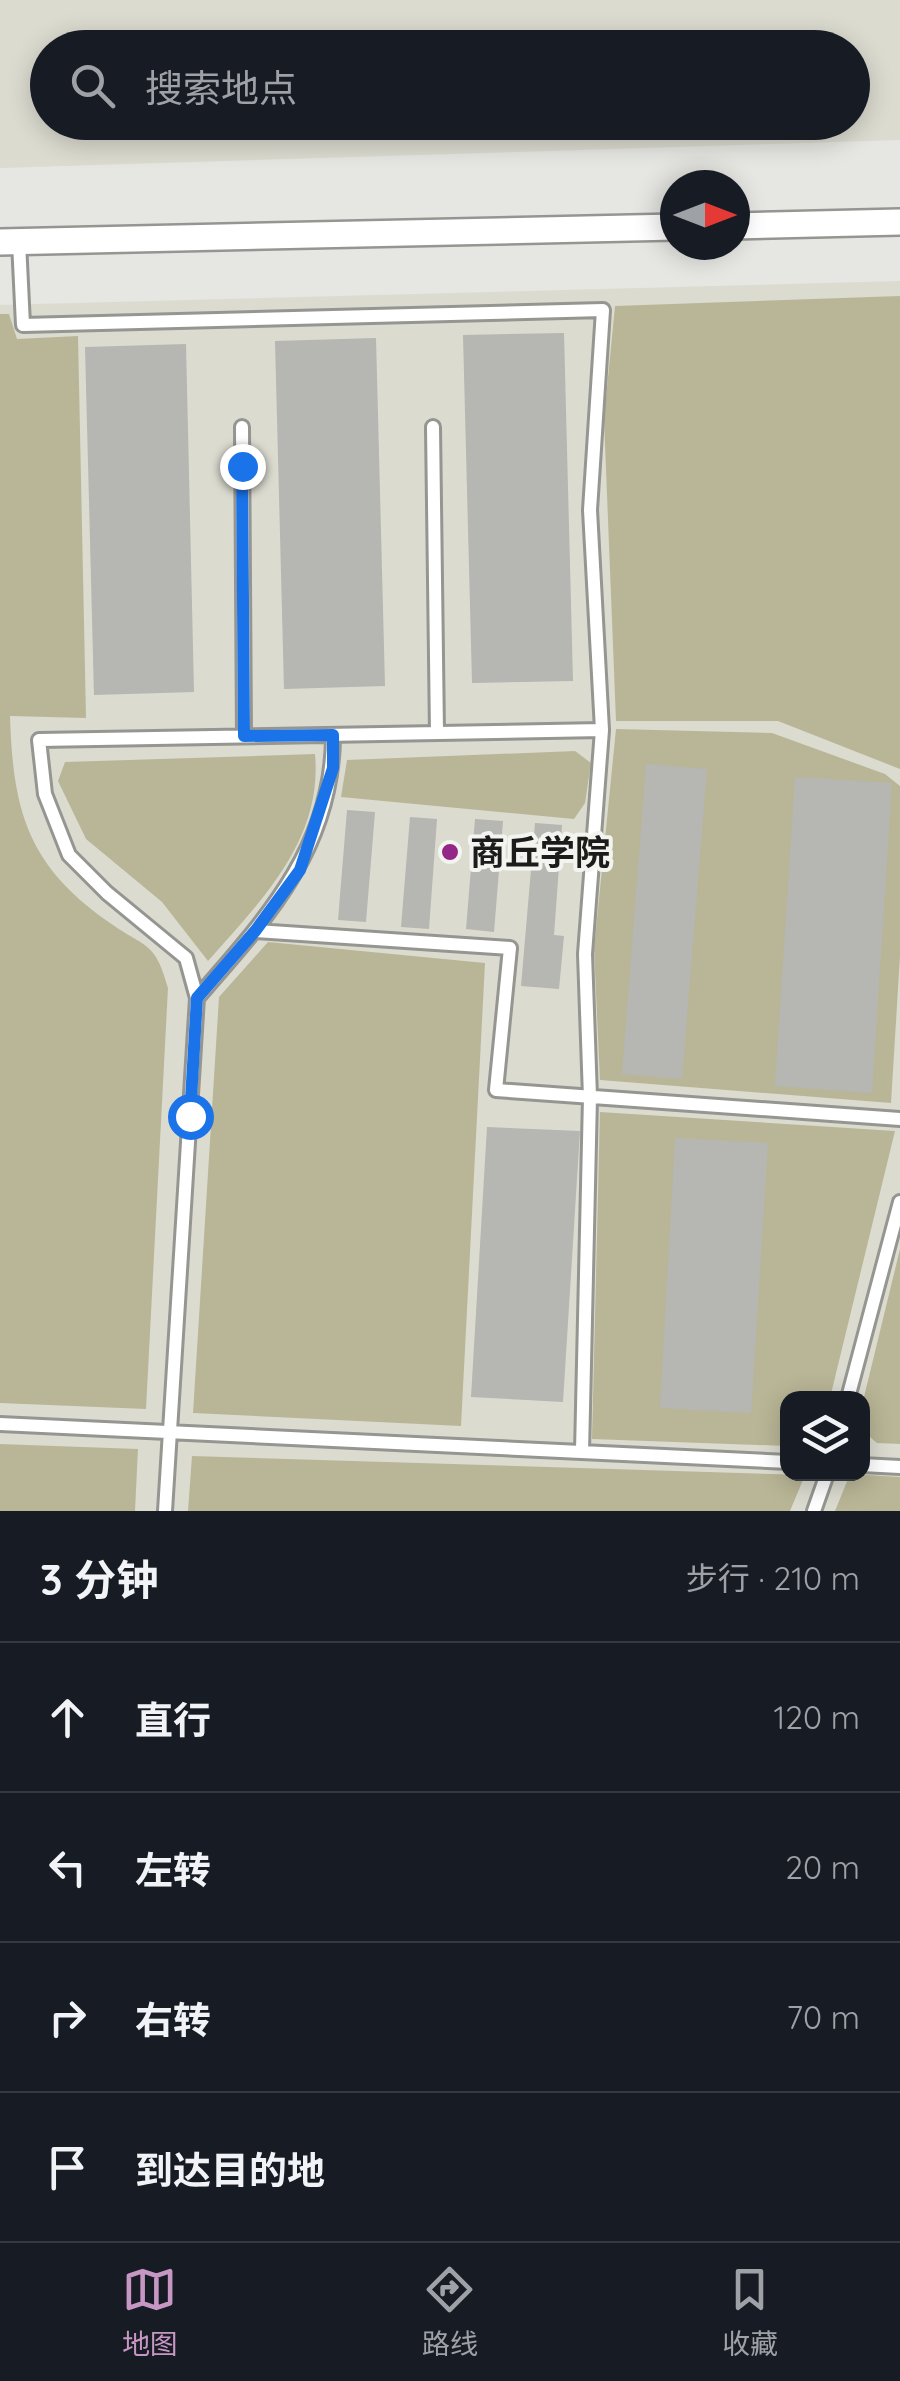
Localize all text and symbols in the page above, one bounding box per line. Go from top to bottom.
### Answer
search box [30,30,870,140]
icon: search [65,58,120,113]
text: 搜索地点 [145,64,297,112]
north arrow [660,170,750,260]
route end [220,444,266,490]
place label: 商丘学院 [470,830,610,874]
marker: 商丘学院 [439,841,461,863]
route start [168,1094,214,1140]
map controls [780,1391,870,1481]
button: layers [780,1391,870,1481]
text: 3 分钟 [40,1553,158,1606]
text: 步行 · 210 m [686,1558,860,1598]
icon: ahead [40,1690,95,1745]
text: 直行 [135,1696,211,1744]
text: 120 m [773,1697,860,1737]
icon: left [40,1840,95,1895]
text: 左转 [135,1846,211,1894]
text: 20 m [785,1847,860,1887]
icon: right [40,1990,95,2045]
text: 右转 [135,1996,211,2044]
text: 70 m [787,1997,860,2037]
icon: arrive [40,2140,95,2195]
text: 到达目的地 [135,2146,325,2194]
tab: 地图 [122,2262,178,2362]
tab: 路线 [422,2262,478,2362]
tab: 收藏 [722,2262,778,2362]

